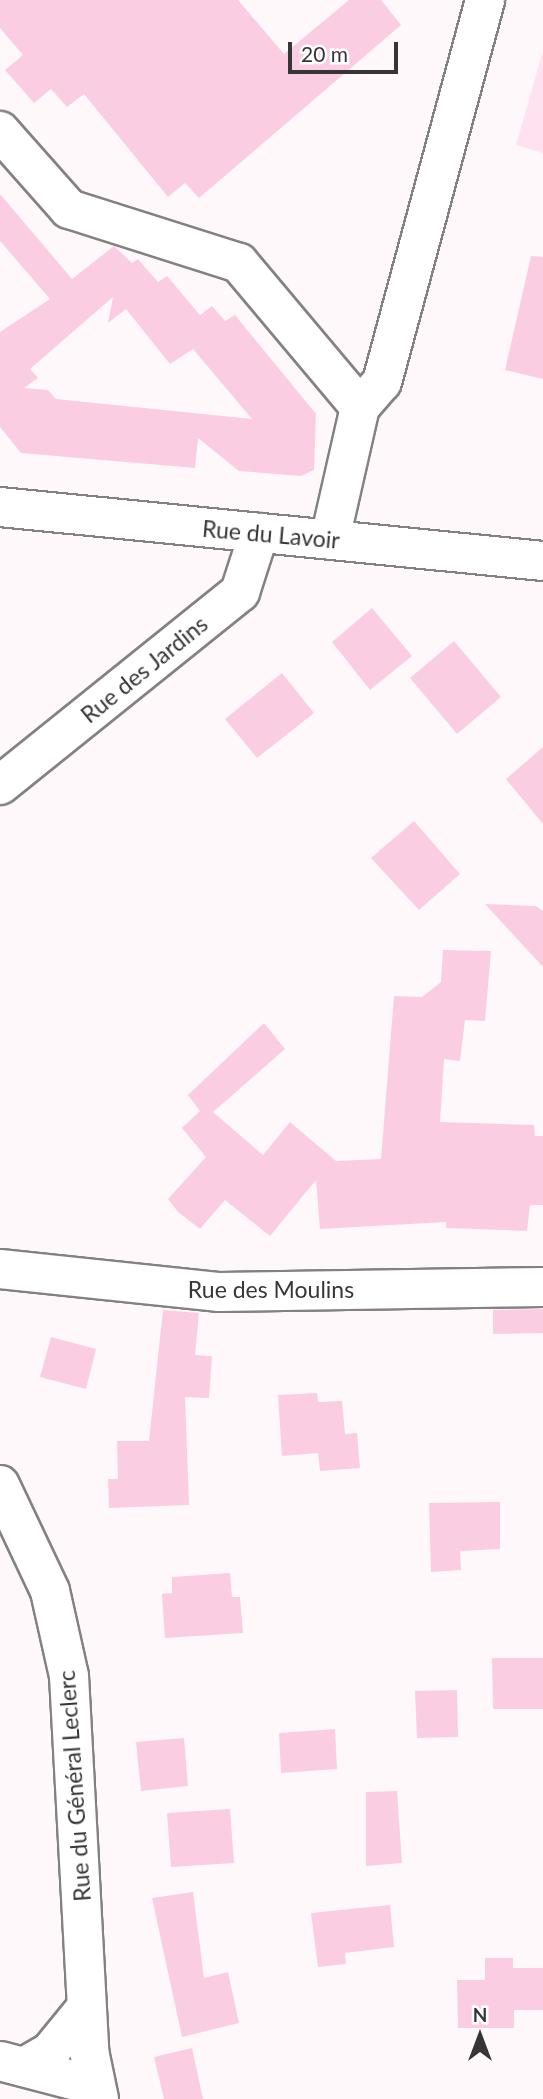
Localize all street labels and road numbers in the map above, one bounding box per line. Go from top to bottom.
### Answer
street label: Rue du Lavoir [201,514,341,554]
street label: Rue des Jardins [75,609,213,729]
street label: Rue des Moulins [188,1275,354,1303]
street label: Rue du Général Leclerc [52,1669,96,1903]

